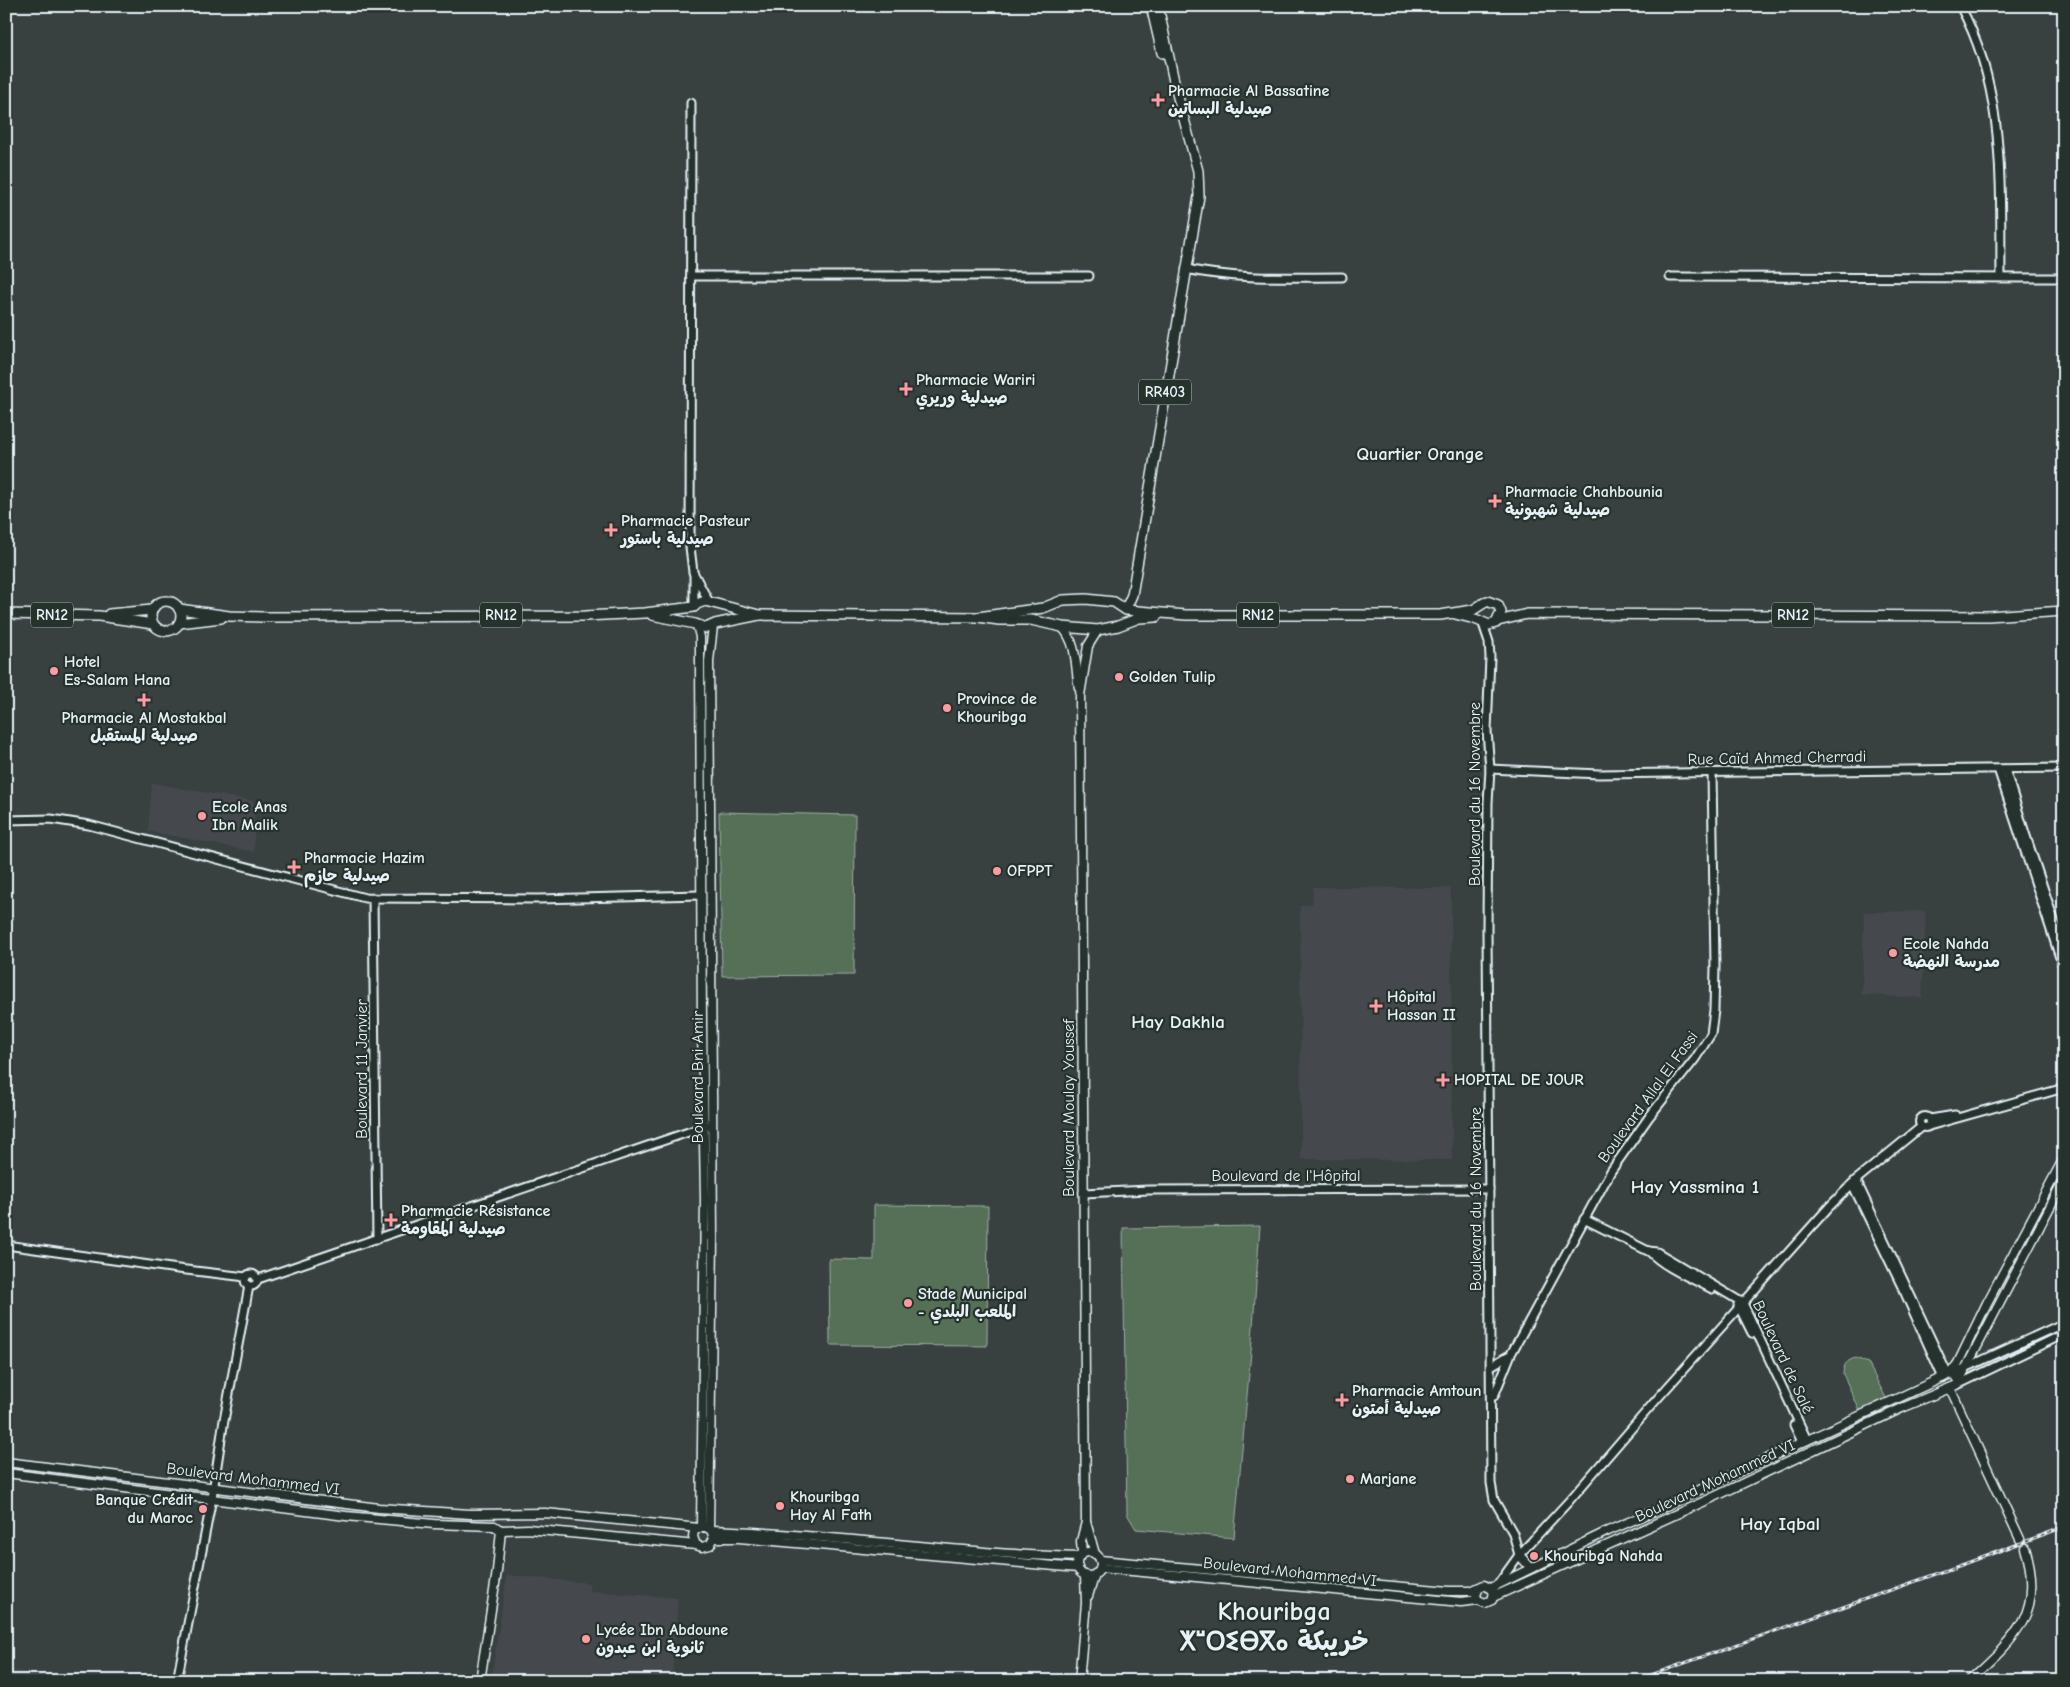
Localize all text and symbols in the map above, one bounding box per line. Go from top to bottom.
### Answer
place label: Pharmacie Al Bassatine صيدلية البساتين [1168,82,1329,118]
marker: Pharmacie Al Bassatine صيدلية البساتين [1152,94,1164,106]
place label: Pharmacie Wariri صيدلية وريري [916,371,1035,410]
road number: RR403 [1139,380,1191,404]
marker: Pharmacie Wariri صيدلية وريري [900,383,912,395]
district label: Quartier Orange [1357,444,1484,465]
place label: Pharmacie Chahbounia صيدلية شهبونية [1505,483,1663,520]
marker: Pharmacie Chahbounia صيدلية شهبونية [1489,495,1501,507]
place label: Pharmacie Pasteur صيدلية باستور [619,512,750,549]
marker: Pharmacie Pasteur صيدلية باستور [605,524,617,536]
road number: RN12 [31,602,73,628]
road number: RN12 [480,602,522,628]
road number: RN12 [1237,602,1279,628]
road number: RN12 [1772,602,1814,628]
place label: Hotel Es-Salam Hana [64,653,170,689]
marker: Hotel Es-Salam Hana [48,665,60,677]
place label: Golden Tulip [1129,668,1216,686]
marker: Golden Tulip [1113,671,1125,683]
place label: Province de Khouribga [957,690,1037,726]
marker: Pharmacie Al Mostakbal صيدلية المستقبل [138,694,150,706]
marker: Province de Khouribga [941,702,953,714]
street label: Boulevard du 16 Novembre [1466,702,1484,886]
place label: Pharmacie Al Mostakbal صيدلية المستقبل [61,709,227,745]
street label: Rue Caïd Ahmed Cherradi [1687,747,1867,769]
place label: Ecole Anas Ibn Malik [212,798,287,834]
marker: Ecole Anas Ibn Malik [196,810,208,822]
place label: Pharmacie Hazim صيدلية حازم [304,849,425,888]
marker: Pharmacie Hazim صيدلية حازم [288,861,300,873]
place label: OFPPT [1007,862,1053,880]
marker: OFPPT [991,865,1003,877]
place label: Ecole Nahda مدرسة النهضة [1903,935,2000,971]
marker: Ecole Nahda مدرسة النهضة [1887,947,1899,959]
place label: Hôpital Hassan II [1387,988,1456,1024]
street label: Boulevard 11 Janvier [353,999,371,1139]
marker: Hôpital Hassan II [1369,999,1383,1013]
street label: Boulevard Bni Amir [689,1010,707,1143]
district label: Hay Dakhla [1131,1011,1225,1033]
street label: Boulevard Moulay Youssef [1060,1018,1078,1197]
street label: Boulevard Allal El Fassi [1594,1028,1702,1166]
place label: HOPITAL DE JOUR [1454,1071,1584,1089]
marker: HOPITAL DE JOUR [1436,1073,1450,1087]
street label: Boulevard du 16 Novembre [1467,1107,1485,1291]
street label: Boulevard de l'Hôpital [1212,1167,1360,1185]
district label: Hay Yassmina 1 [1631,1176,1759,1198]
place label: Pharmacie Résistance صيدلية المقاومة [401,1202,551,1239]
marker: Pharmacie Résistance صيدلية المقاومة [385,1214,397,1226]
place label: Stade Municipal - الملعب البلدي [918,1285,1027,1324]
marker: Stade Municipal - الملعب البلدي [902,1297,914,1309]
street label: Boulevard de Salé [1749,1298,1817,1416]
place label: Pharmacie Amtoun صيدلية أمتون [1352,1382,1481,1419]
marker: Pharmacie Amtoun صيدلية أمتون [1336,1394,1348,1406]
street label: Boulevard Mohammed VI [1632,1436,1798,1526]
street label: Boulevard Mohammed VI [165,1459,341,1499]
place label: Marjane [1360,1470,1416,1488]
marker: Marjane [1344,1473,1356,1485]
place label: Khouribga Hay Al Fath [790,1488,872,1524]
place label: Banque Crédit du Maroc [95,1491,194,1527]
marker: Khouribga Hay Al Fath [774,1500,786,1512]
marker: Banque Crédit du Maroc [197,1503,209,1515]
district label: Hay Iqbal [1740,1513,1820,1535]
place label: Khouribga Nahda [1544,1547,1663,1565]
marker: Khouribga Nahda [1528,1550,1540,1562]
street label: Boulevard Mohammed VI [1202,1554,1378,1590]
district label: Khouribga ⵅⵯⵔⵉⴱⴳⴰ خريبكة [1179,1597,1369,1657]
place label: Lycée Ibn Abdoune ثانوية ابن عبدون [596,1621,728,1658]
marker: Lycée Ibn Abdoune ثانوية ابن عبدون [580,1633,592,1645]

